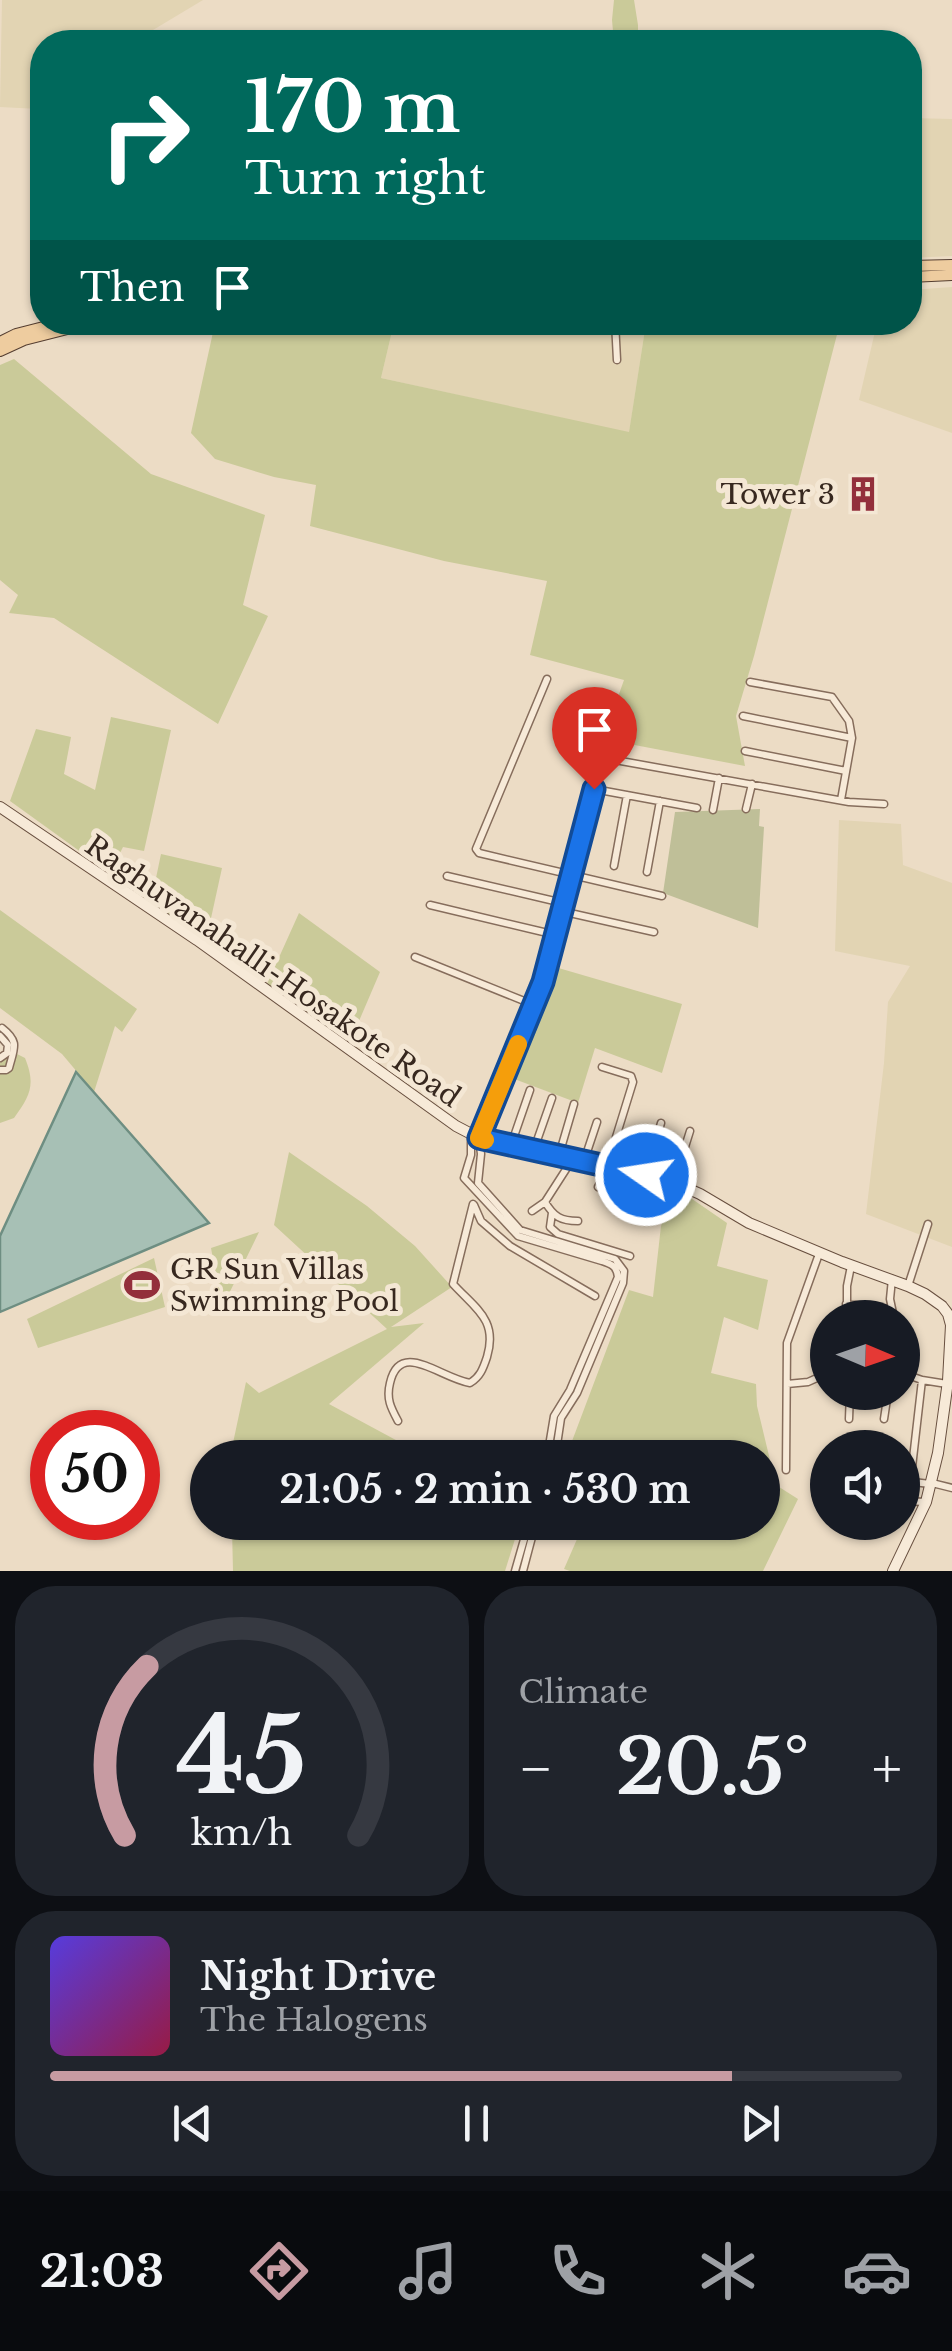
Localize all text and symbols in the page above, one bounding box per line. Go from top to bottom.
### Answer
text: 170 m [245,64,461,151]
icon: right [80,70,210,200]
text: Turn right [245,150,486,206]
icon: arrive [205,260,260,315]
text: Then [80,264,185,311]
building icon: Tower 3 [844,475,882,513]
place label: Tower 3 [721,477,835,512]
pin [552,687,637,790]
icon: arrive [567,702,622,757]
street label: Raghuvanahalli-Hosakote Road [78,828,467,1115]
position arrow [594,1123,698,1227]
place label: GR Sun Villas Swimming Pool [170,1252,399,1319]
sports icon: GR Sun Villas Swimming Pool [123,1266,161,1304]
north arrow [810,1300,920,1410]
map controls [810,1300,920,1540]
speed limit sign: 50 [30,1410,160,1540]
button: sound [810,1430,920,1540]
text: 21:05 · 2 min · 530 m [279,1466,691,1513]
text: Climate [519,1672,648,1712]
text: 45 [176,1692,307,1821]
text: 20.5° [616,1721,809,1814]
text: − [519,1735,553,1803]
text: + [872,1735,902,1803]
text: km/h [191,1810,292,1855]
text: Night Drive [200,1953,436,2000]
text: The Halogens [200,2000,428,2040]
icon: previous [165,2096,220,2151]
icon: pause [449,2096,504,2151]
icon: next [733,2096,788,2151]
icon: directions [244,2236,314,2306]
icon: music [393,2236,463,2306]
icon: phone [543,2236,613,2306]
icon: climate [693,2236,763,2306]
icon: car [842,2236,912,2306]
text: 21:03 [40,2243,164,2299]

